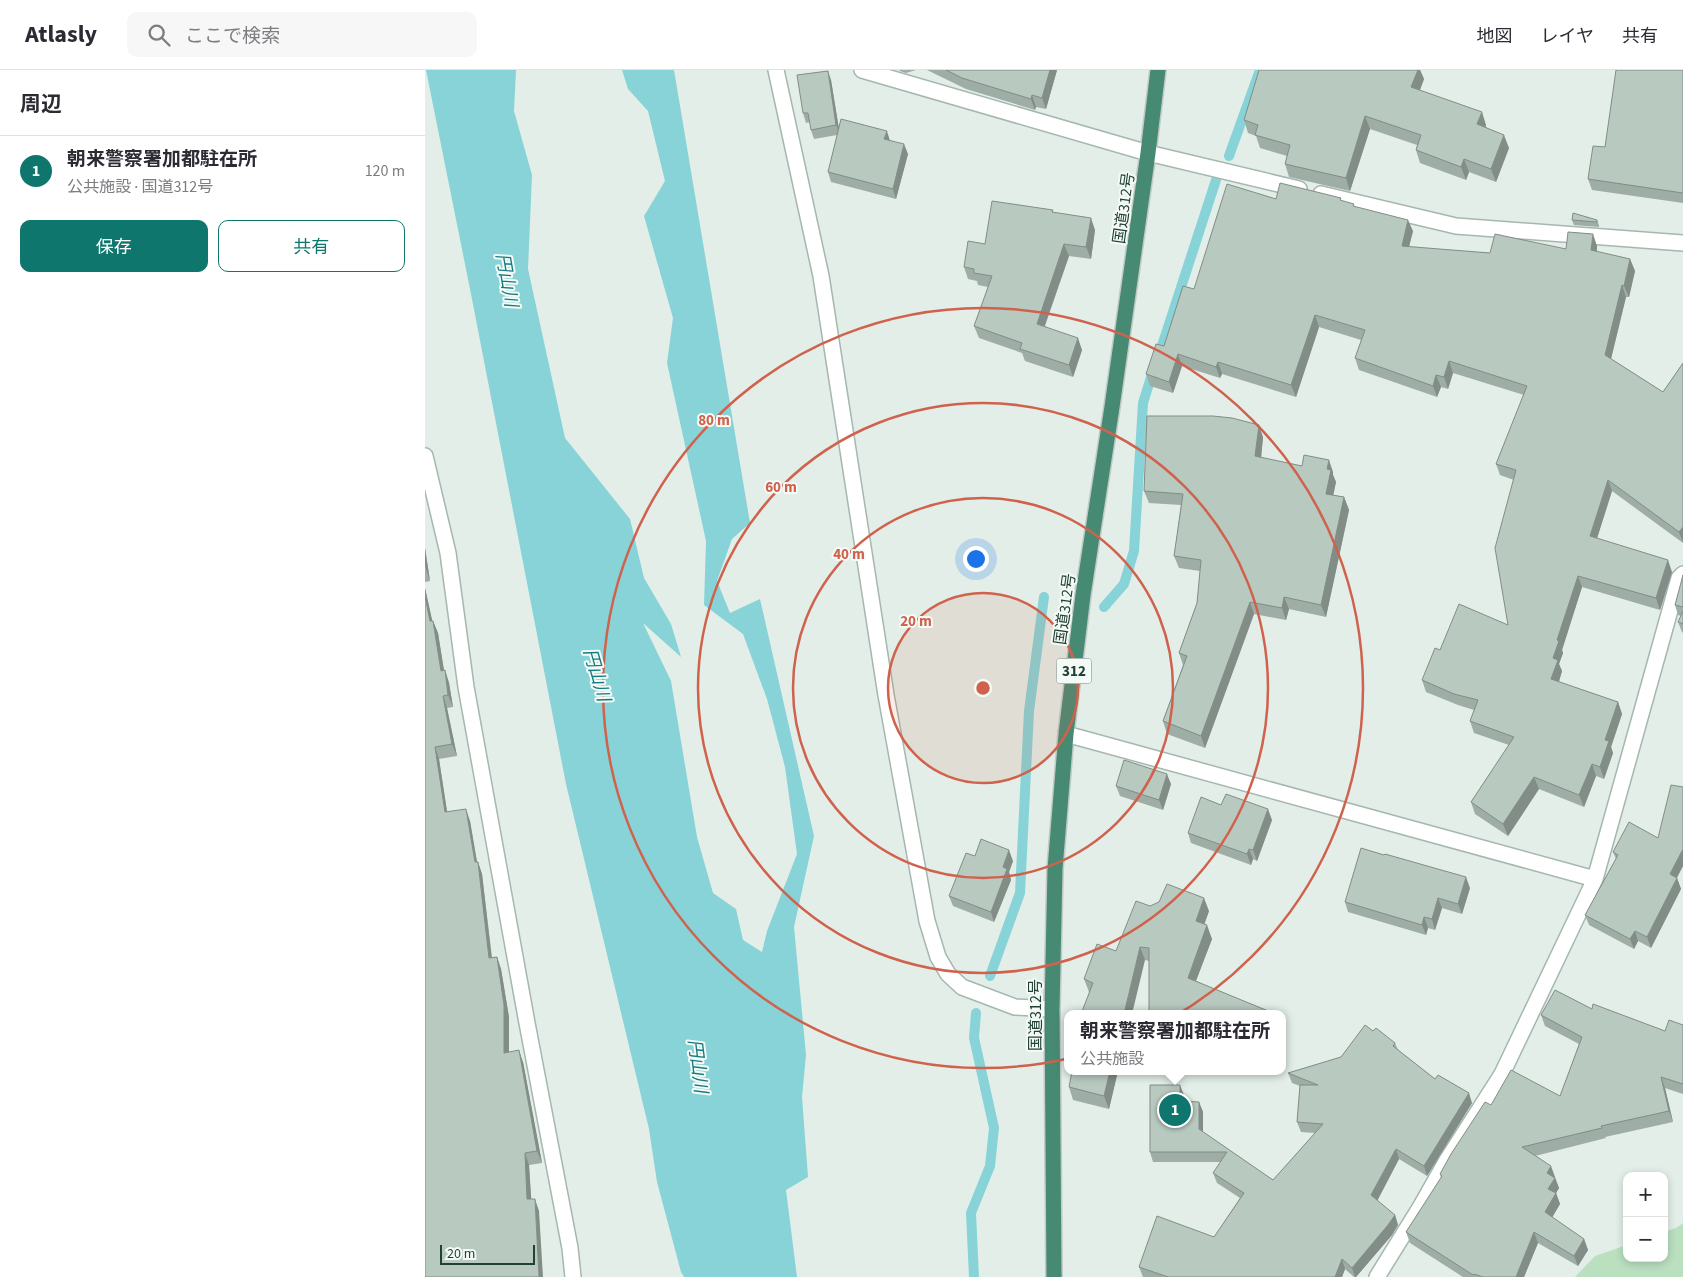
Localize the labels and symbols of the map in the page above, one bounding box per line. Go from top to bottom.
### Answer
street label: 国道312号 [1108,171,1140,245]
water label: 円山川 [490,251,524,311]
text: 80 m [698,410,730,431]
text: 60 m [765,477,797,498]
text: 40 m [833,544,865,565]
your location [963,546,989,572]
street label: 国道312号 [1049,572,1081,646]
text: 20 m [900,611,932,632]
water label: 円山川 [577,646,617,706]
road number: 312 [1057,658,1091,684]
centre of rings [974,679,992,697]
street label: 国道312号 [1025,979,1047,1051]
water label: 円山川 [682,1038,713,1096]
pin: 1 [1159,1091,1191,1129]
scale bar [440,1242,535,1265]

